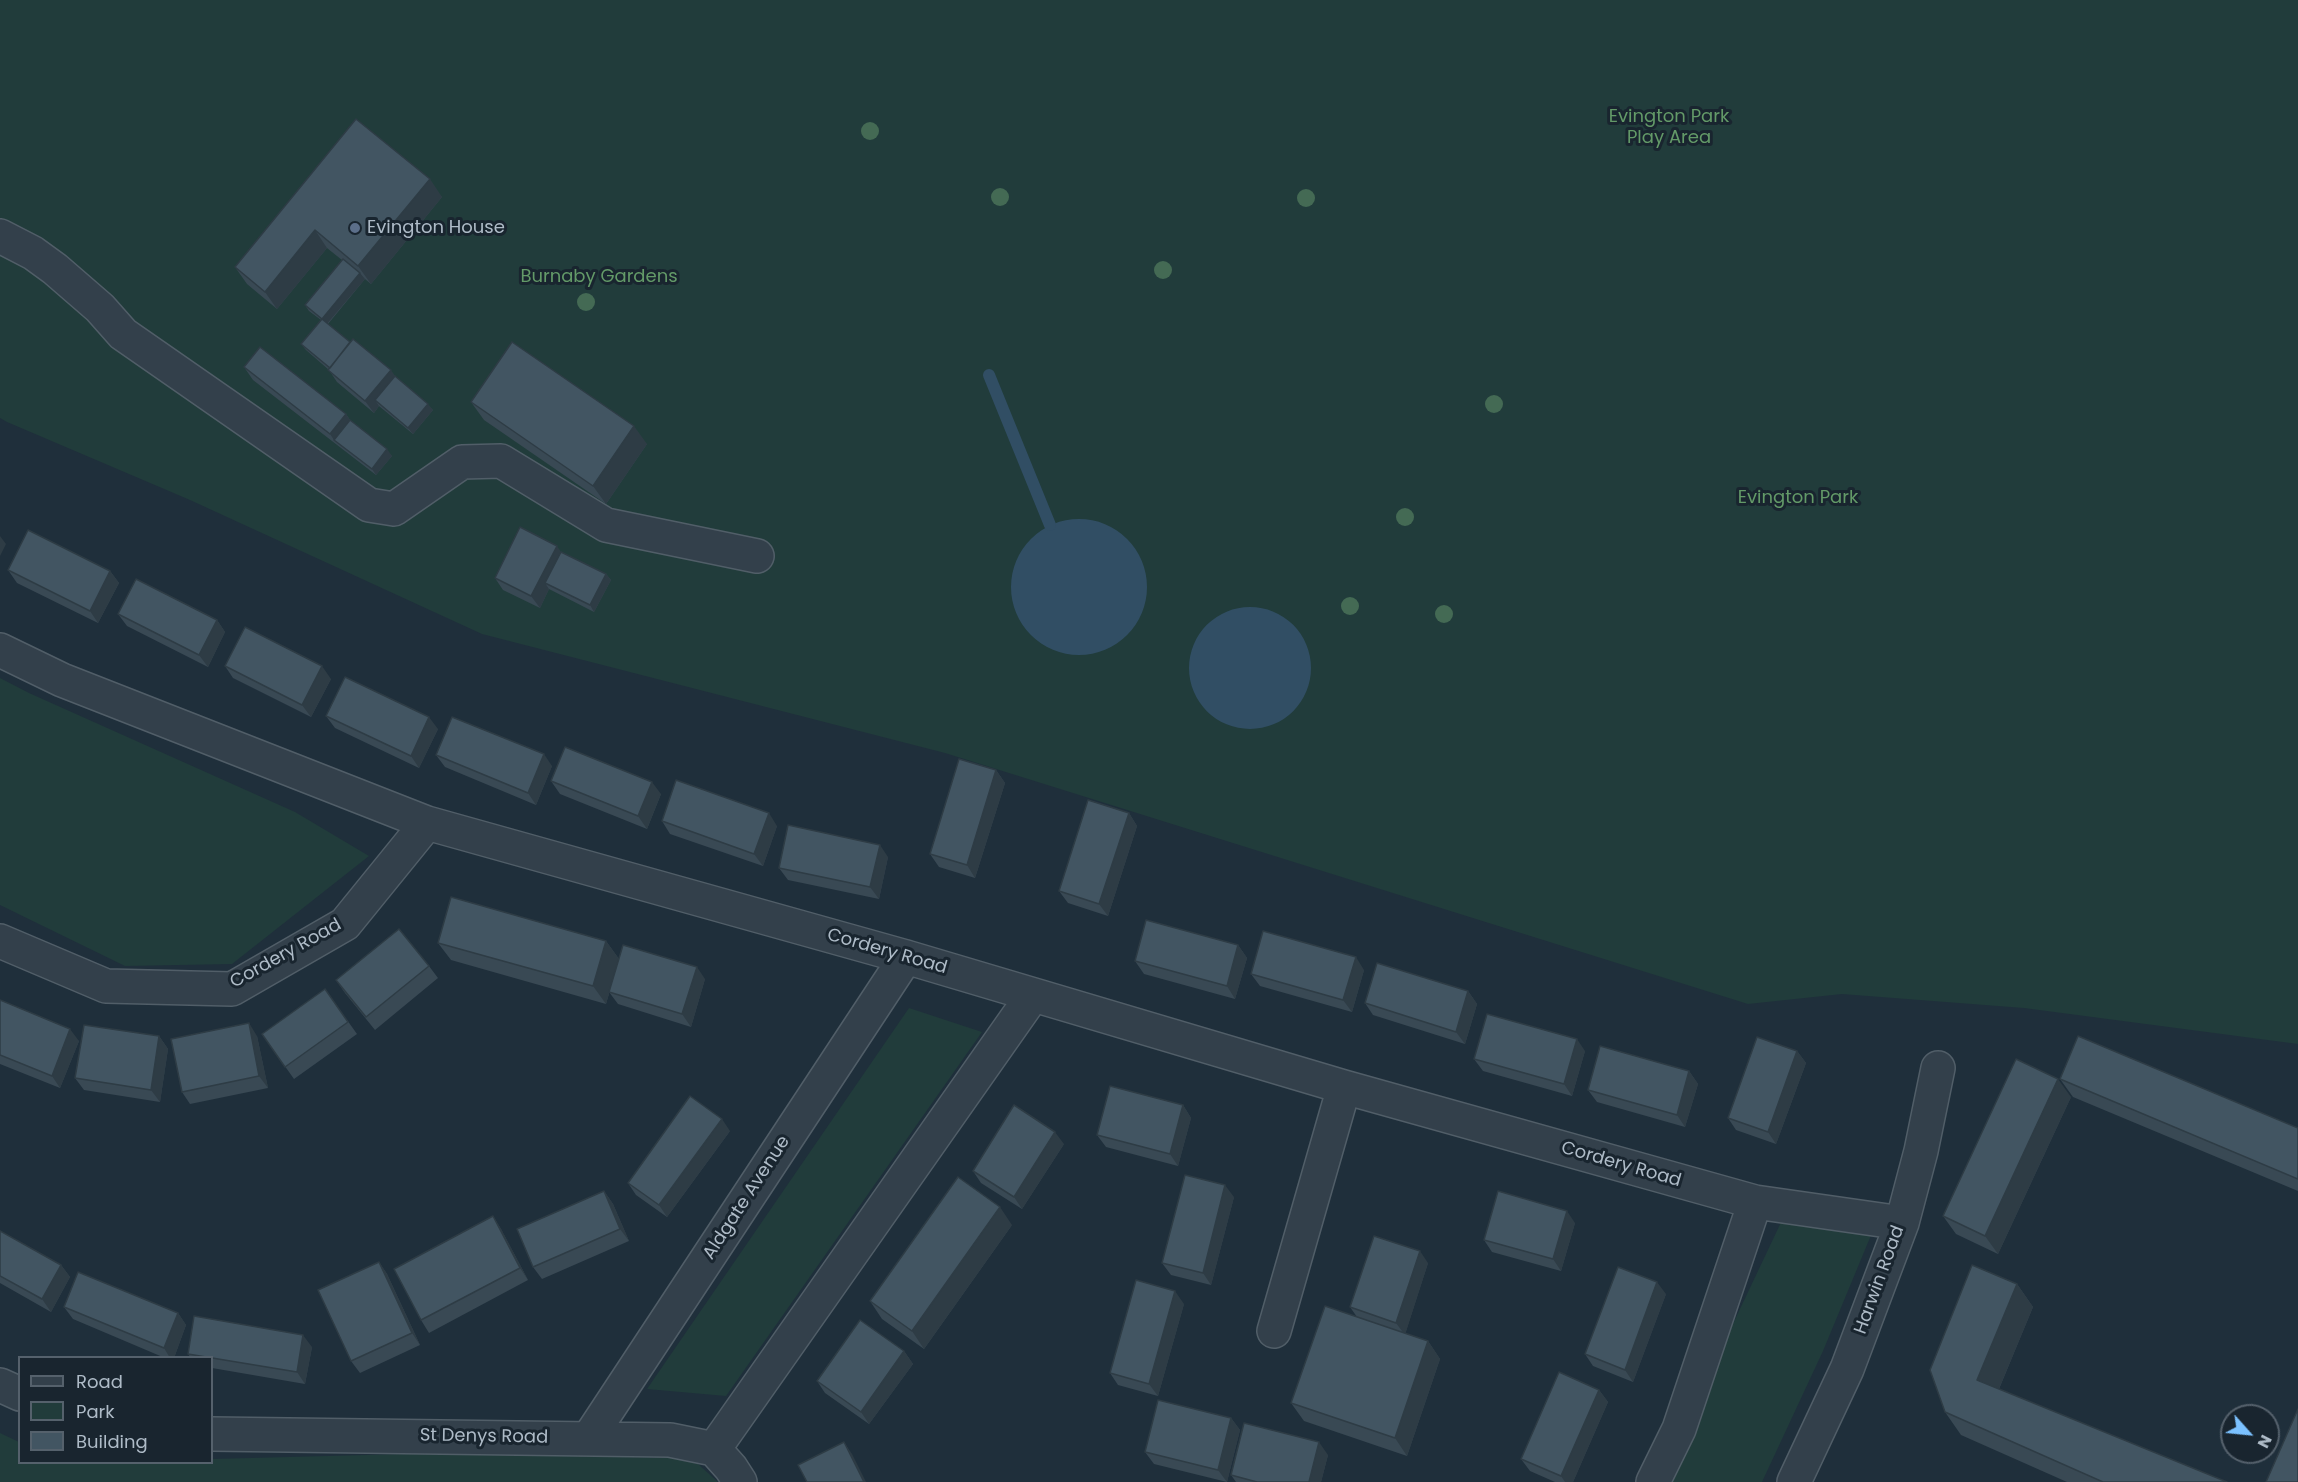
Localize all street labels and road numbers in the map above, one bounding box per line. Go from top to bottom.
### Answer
street label: Cordery Road [227,915,345,993]
street label: Cordery Road [824,925,950,979]
street label: Aldgate Avenue [699,1132,795,1264]
street label: Cordery Road [1558,1138,1684,1192]
street label: Harwin Road [1850,1223,1910,1337]
street label: St Denys Road [420,1425,548,1449]

